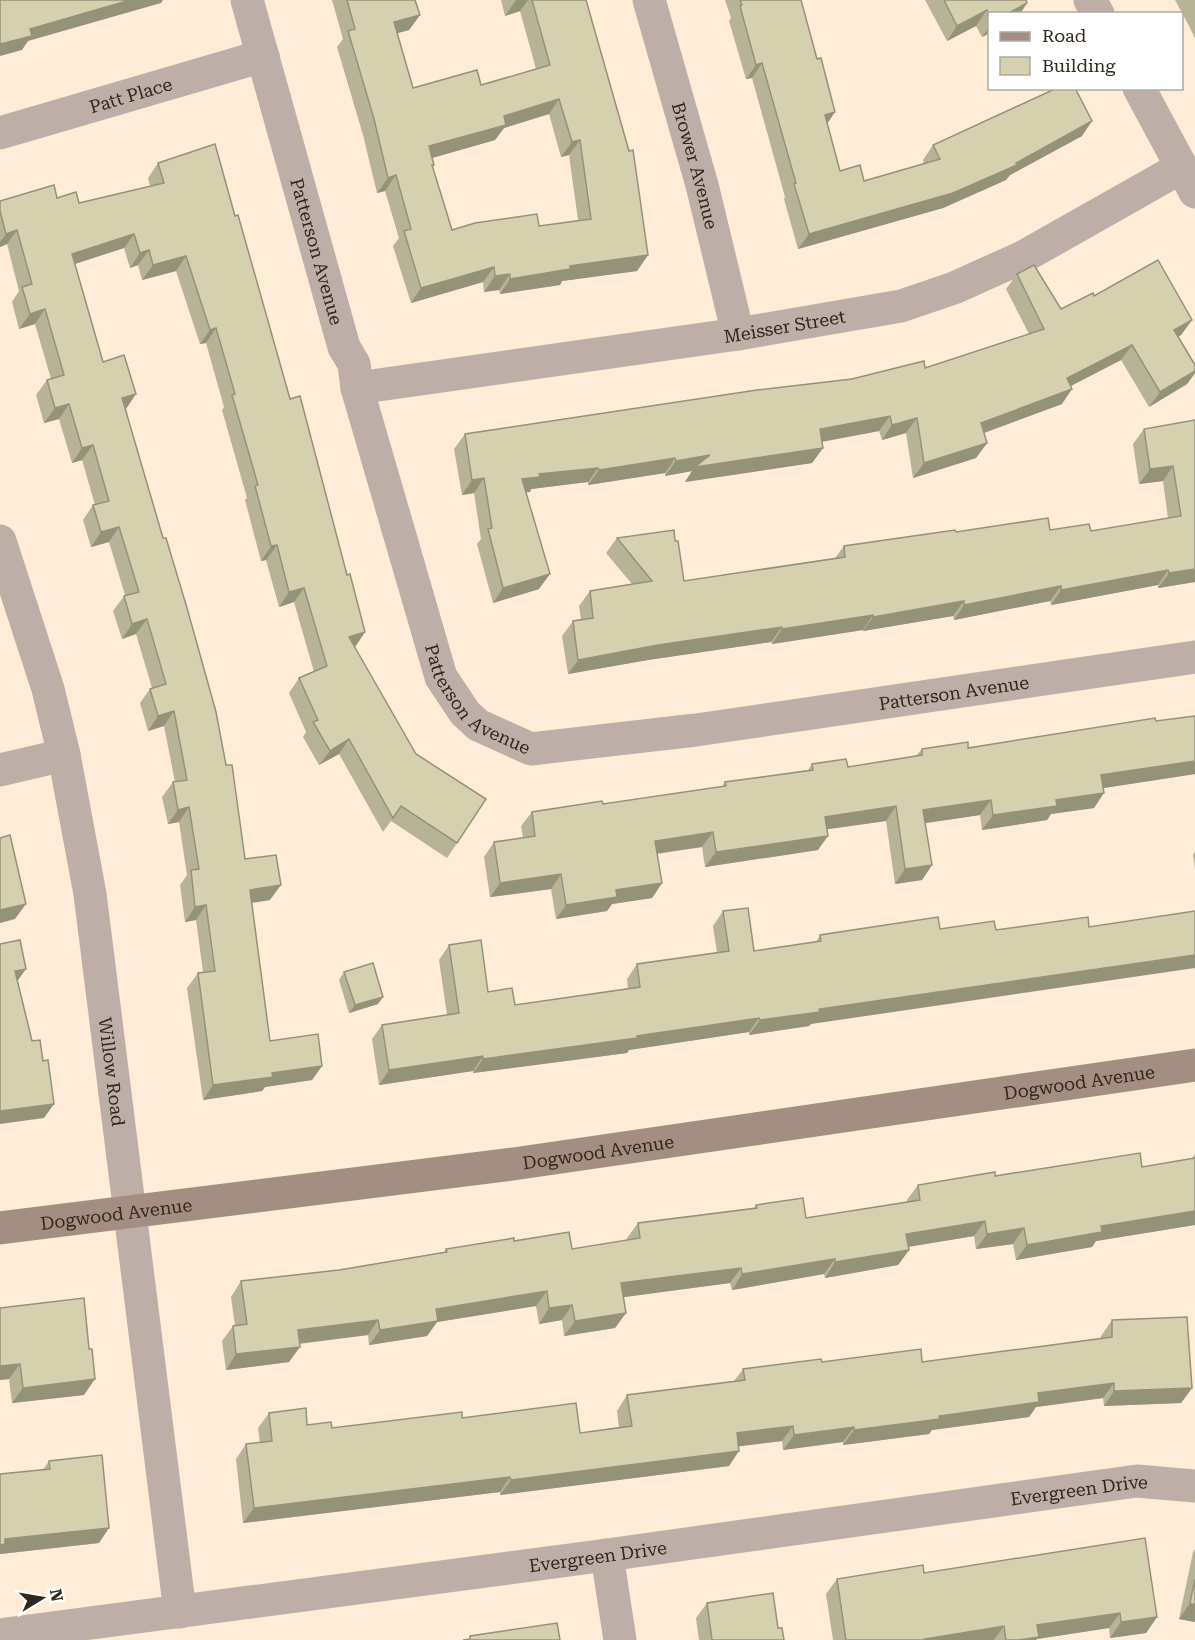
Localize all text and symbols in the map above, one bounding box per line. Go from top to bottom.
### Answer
legend [988,12,1183,90]
text: Road [1042,25,1087,46]
text: Building [1042,55,1116,76]
street label: Patt Place [87,73,175,117]
street label: Brower Avenue [668,100,723,231]
street label: Patterson Avenue [287,175,348,327]
street label: Meisser Street [722,305,847,346]
street label: Patterson Avenue [421,641,534,758]
street label: Patterson Avenue [877,671,1031,714]
street label: Willow Road [95,1016,130,1128]
street label: Dogwood Avenue [1002,1060,1156,1103]
street label: Dogwood Avenue [521,1130,675,1173]
street label: Dogwood Avenue [39,1194,193,1233]
street label: Evergreen Drive [1009,1470,1149,1509]
street label: Evergreen Drive [528,1536,668,1576]
north arrow [12,1568,72,1628]
text: N [46,1587,67,1603]

